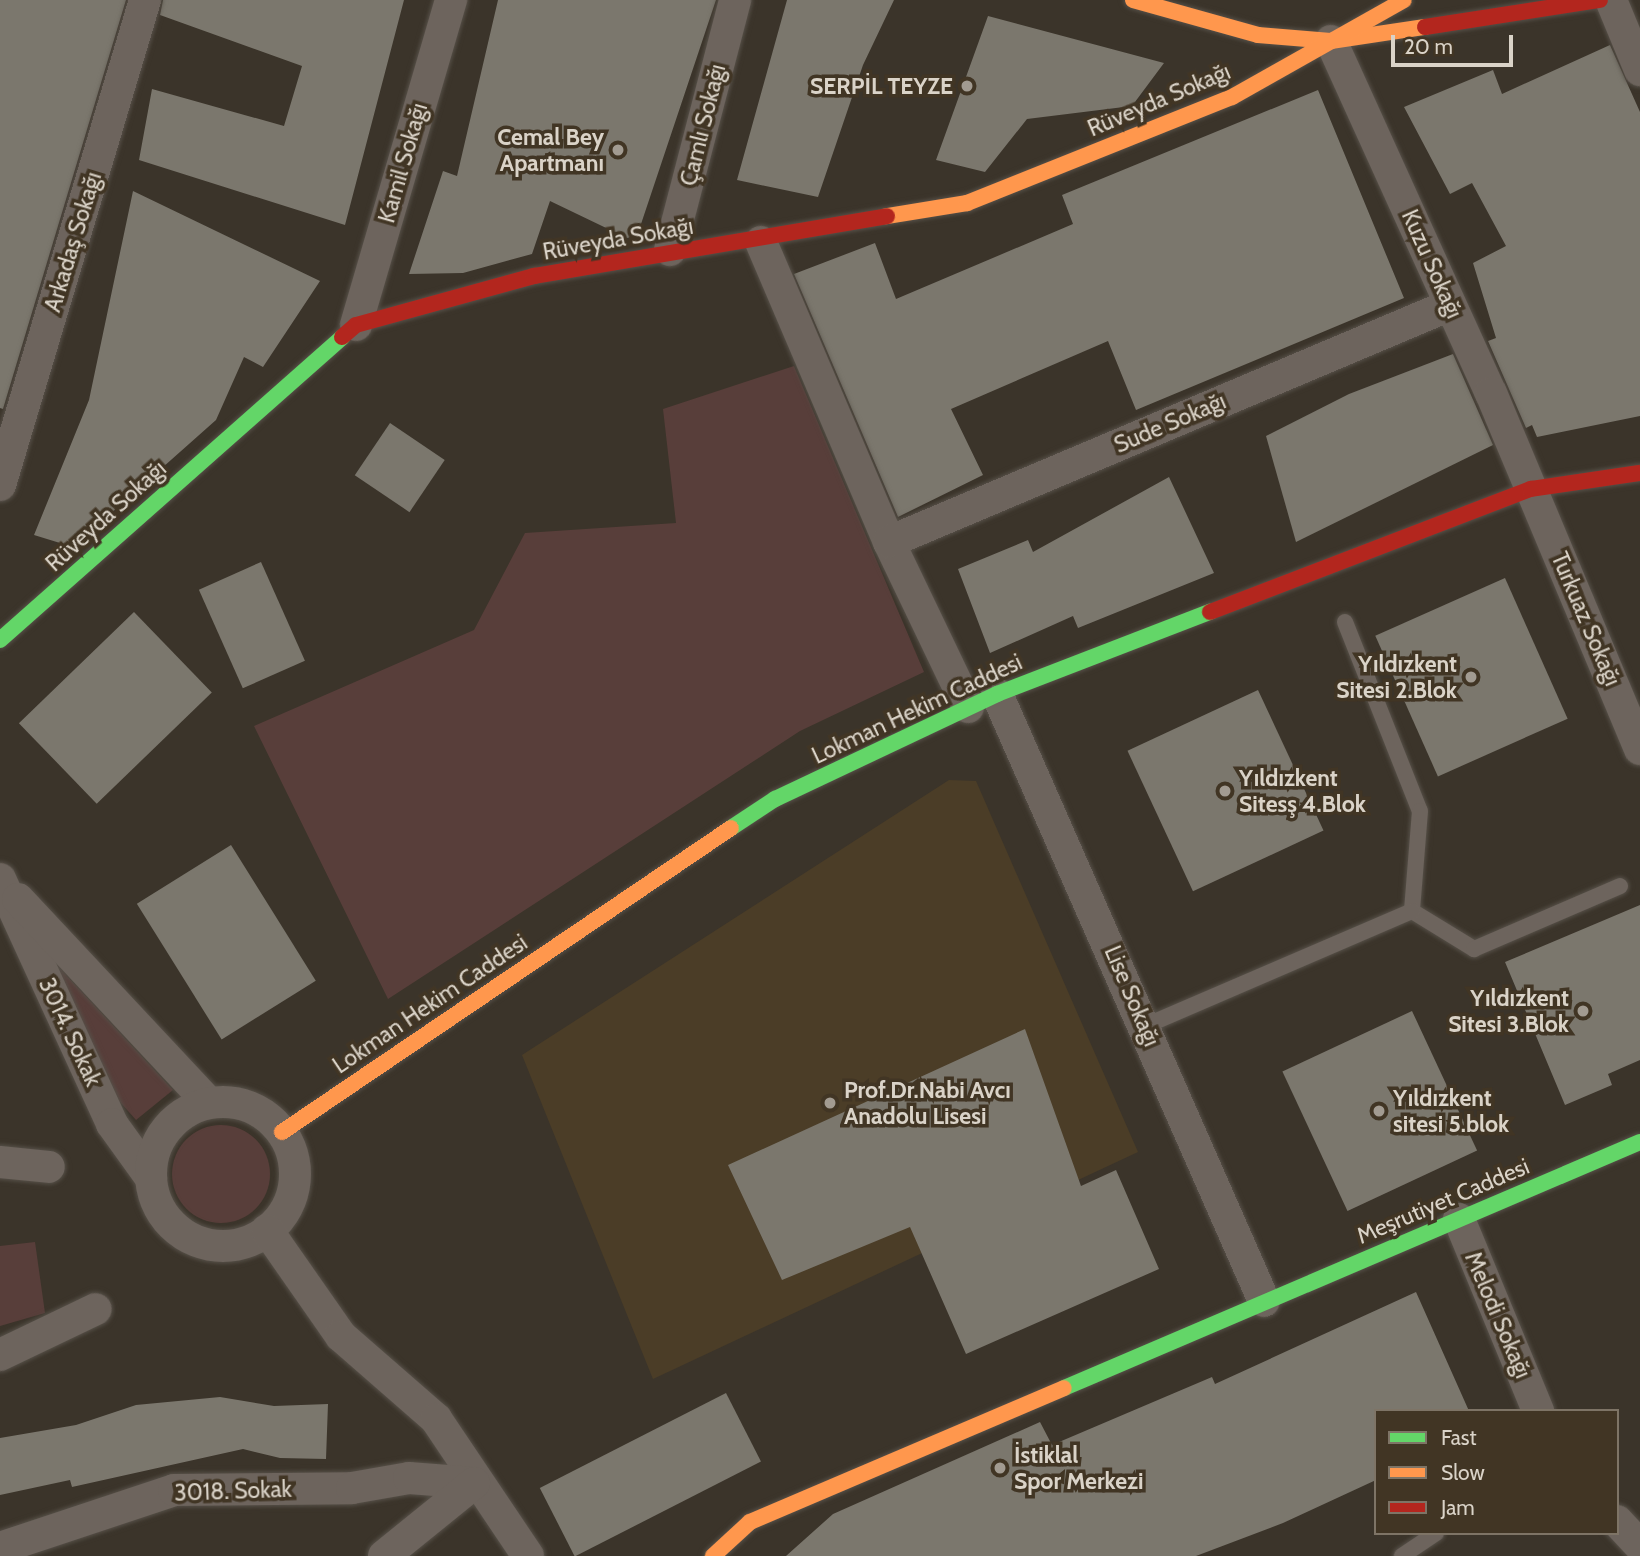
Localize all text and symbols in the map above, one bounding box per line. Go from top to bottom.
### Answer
scale bar [1395,21,1518,65]
text: 20 m [1404,34,1453,59]
street label: Rüveyda Sokağı [1083,58,1235,142]
street label: Çamlı Sokağı [675,61,731,189]
place label: SERPİL TEYZE [810,72,953,100]
marker: SERPİL TEYZE [959,78,975,94]
street label: Kamil Sokağı [373,100,433,226]
place label: Cemal Bey Apartmanı [497,123,604,177]
marker: Cemal Bey Apartmanı [610,142,626,158]
street label: Arkadaş Sokağı [39,169,107,315]
street label: Kuzu Sokağı [1396,205,1468,323]
street label: Rüveyda Sokağı [541,212,695,266]
street label: Sude Sokağı [1110,387,1230,459]
street label: Rüveyda Sokağı [40,455,172,577]
street label: Turkuaz Sokağı [1545,548,1627,690]
street label: Lokman Hekim Caddesi [808,648,1026,770]
place label: Yıldızkent Sitesi 2.Blok [1336,650,1457,704]
marker: Yıldızkent Sitesi 2.Blok [1463,669,1479,685]
place label: Yıldızkent Sitesş 4.Blok [1239,764,1366,818]
marker: Yıldızkent Sitesş 4.Blok [1217,783,1233,799]
street label: Lokman Hekim Caddesi [328,929,532,1079]
street label: Lise Sokağı [1098,942,1166,1050]
street label: 3014. Sokak [33,973,107,1091]
place label: Yıldızkent Sitesi 3.Blok [1448,984,1569,1038]
marker: Yıldızkent Sitesi 3.Blok [1575,1003,1591,1019]
place label: Prof.Dr.Nabi Avcı Anadolu Lisesi [844,1076,1011,1130]
place label: Yıldızkent sitesi 5.blok [1393,1084,1509,1138]
marker: Prof.Dr.Nabi Avcı Anadolu Lisesi [822,1095,838,1111]
marker: Yıldızkent sitesi 5.blok [1371,1103,1387,1119]
street label: Meşrutiyet Caddesi [1353,1152,1533,1250]
street label: Melodi Sokağı [1459,1248,1537,1382]
legend [1374,1409,1619,1535]
text: Fast [1441,1425,1477,1450]
place label: İstiklal Spor Merkezi [1014,1441,1143,1495]
marker: İstiklal Spor Merkezi [992,1460,1008,1476]
text: Slow [1441,1460,1485,1485]
street label: 3018. Sokak [174,1475,292,1507]
text: Jam [1441,1495,1475,1520]

